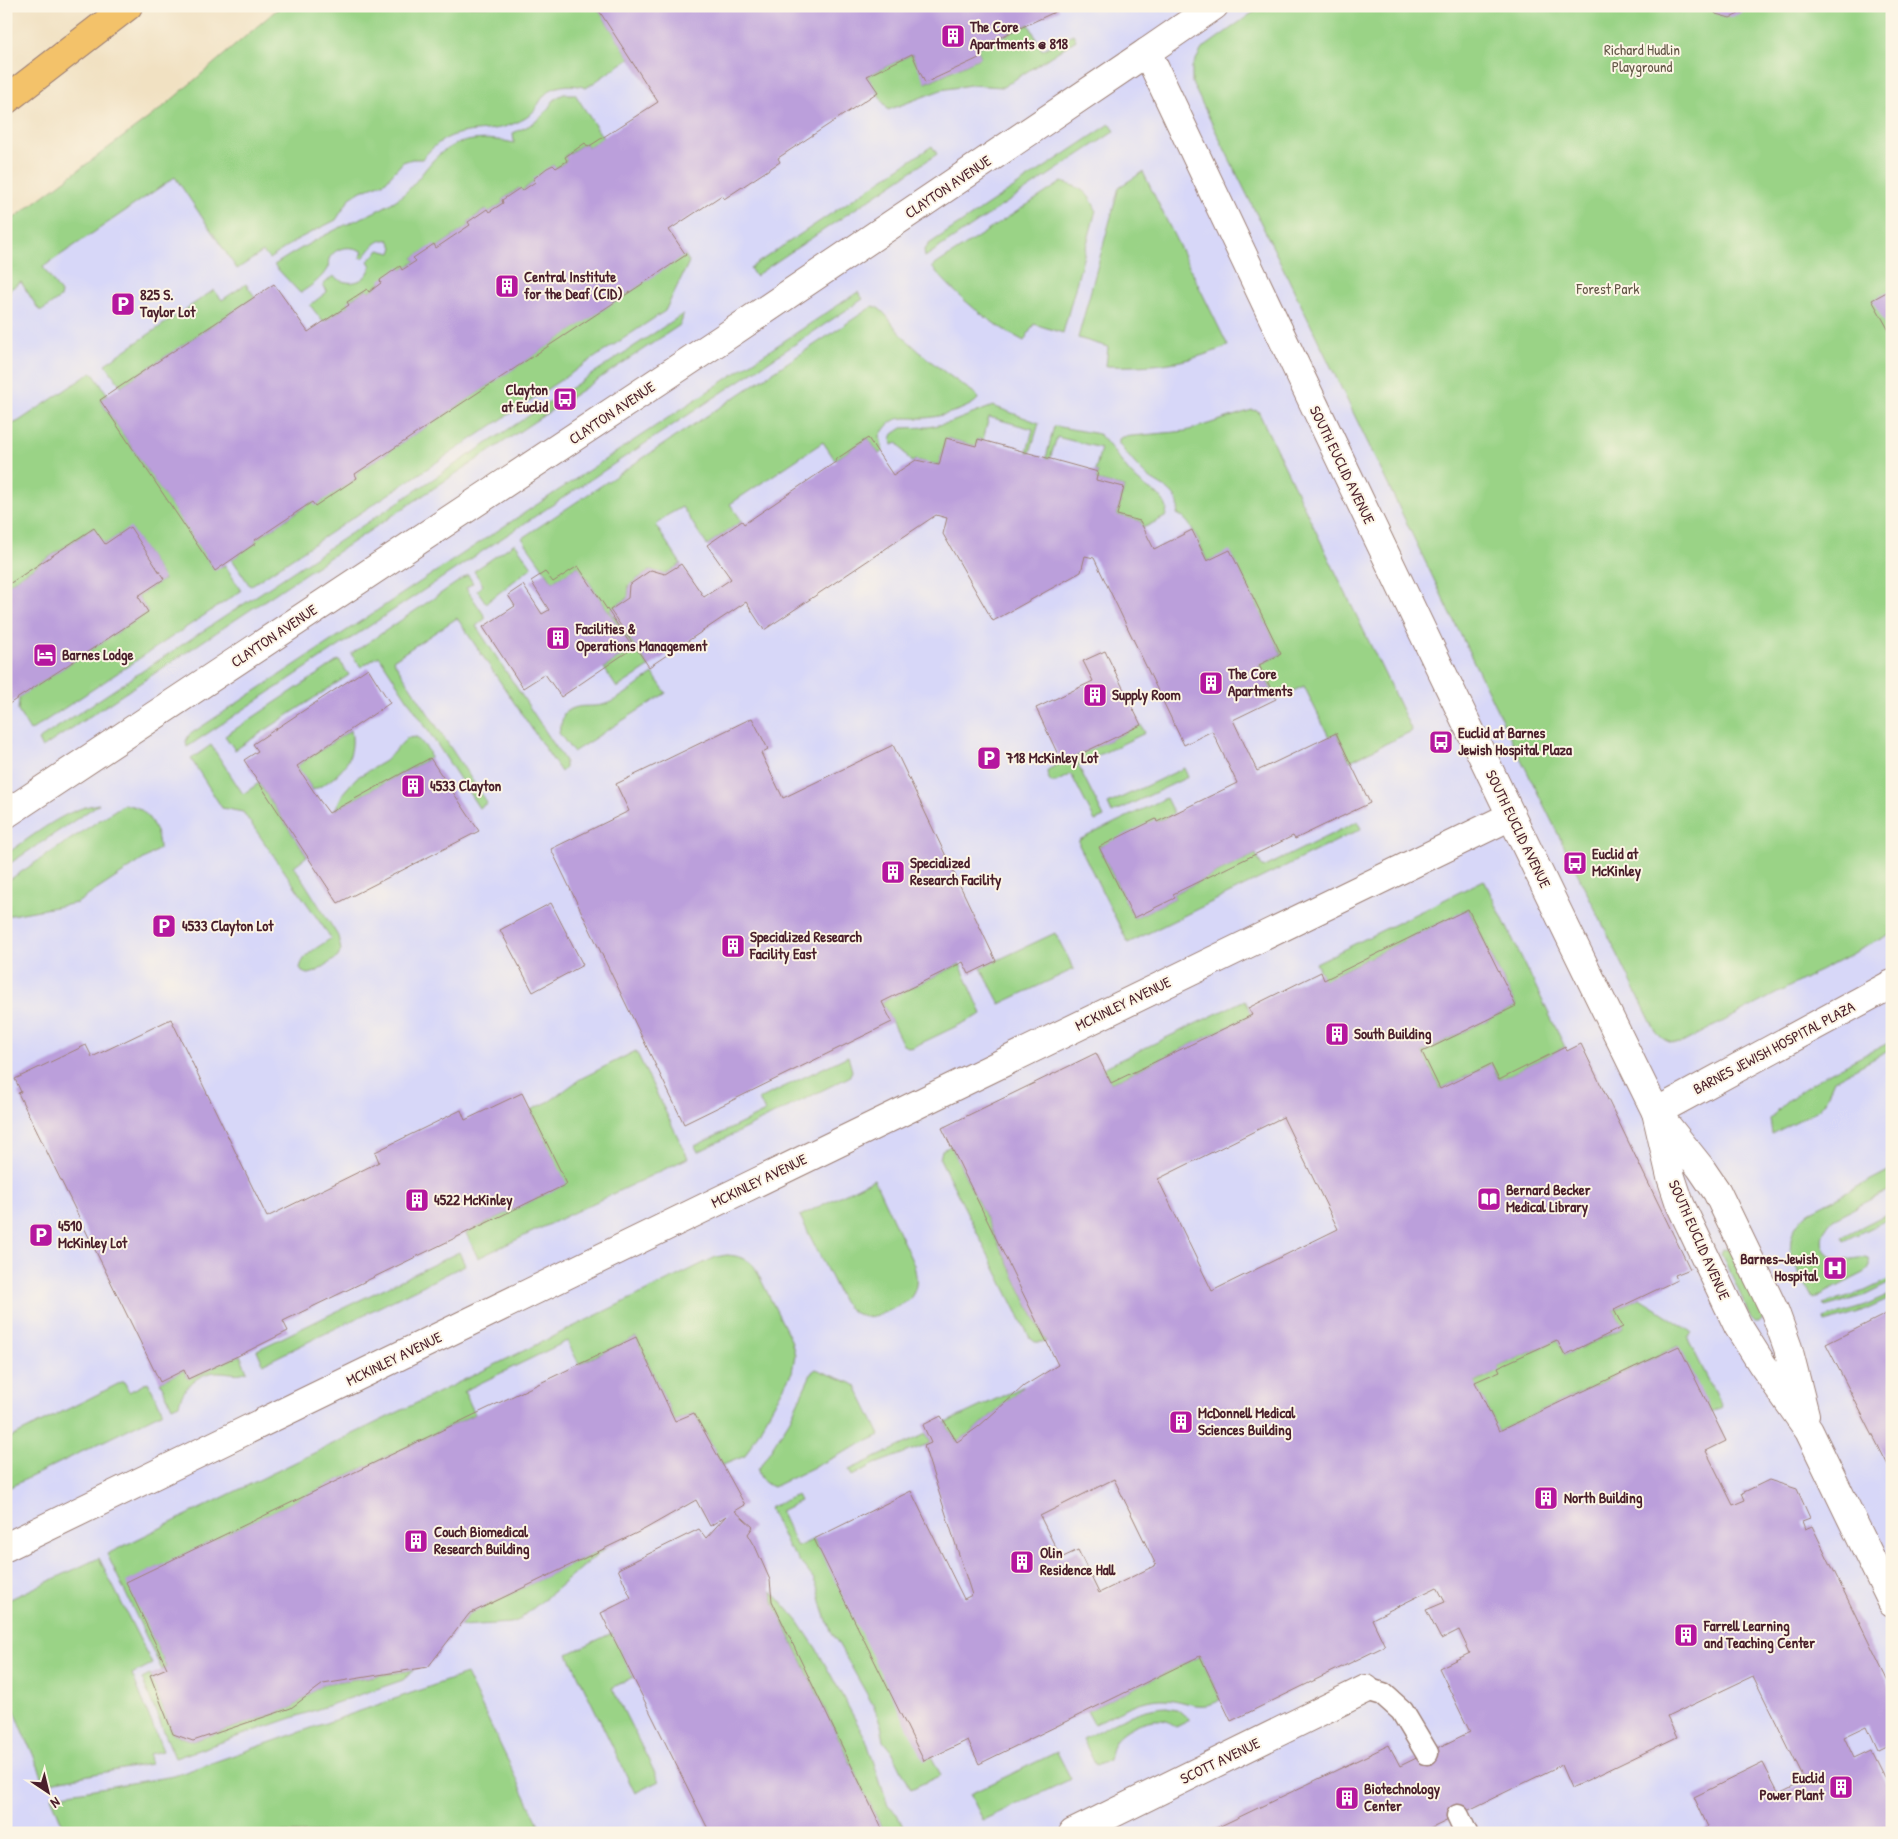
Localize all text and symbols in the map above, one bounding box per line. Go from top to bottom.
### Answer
place label: The Core Apartments @ 818 [969,16,1069,55]
building icon: The Core Apartments @ 818 [940,23,966,49]
park label: Richard Hudlin Playground [1604,39,1680,77]
street label: CLAYTON AVENUE [900,150,995,223]
place label: Central Institute for the Deaf (CID) [524,266,623,304]
building icon: Central Institute for the Deaf (CID) [494,273,520,299]
park label: Forest Park [1576,278,1639,299]
place label: 825 S. Taylor Lot [139,284,196,323]
parking icon: 825 S. Taylor Lot [110,291,136,317]
street label: CLAYTON AVENUE [564,376,659,449]
place label: Clayton at Euclid [502,379,548,417]
bus stop icon: Clayton at Euclid [552,386,578,412]
street label: SOUTH EUCLID AVENUE [1305,402,1380,528]
street label: CLAYTON AVENUE [226,599,321,672]
place label: Facilities & Operations Management [575,618,708,657]
building icon: Facilities & Operations Management [545,625,571,651]
hotel icon: Barnes Lodge [32,642,58,668]
place label: Barnes Lodge [62,644,133,666]
place label: The Core Apartments [1227,663,1293,702]
building icon: The Core Apartments [1198,670,1224,696]
building icon: Supply Room [1082,682,1108,708]
place label: Supply Room [1112,684,1181,706]
place label: Euclid at Barnes Jewish Hospital Plaza [1458,722,1572,761]
bus stop icon: Euclid at Barnes Jewish Hospital Plaza [1428,729,1454,755]
parking icon: 718 McKinley Lot [976,745,1002,771]
place label: 718 McKinley Lot [1005,747,1099,769]
street label: SOUTH EUCLID AVENUE [1481,766,1556,892]
building icon: 4533 Clayton [400,773,426,799]
place label: 4533 Clayton [430,775,502,797]
place label: Euclid at McKinley [1592,843,1642,882]
bus stop icon: Euclid at McKinley [1562,850,1588,876]
place label: Specialized Research Facility [910,852,1002,891]
building icon: Specialized Research Facility [880,859,906,885]
parking icon: 4533 Clayton Lot [151,913,177,939]
place label: 4533 Clayton Lot [182,915,274,937]
place label: Specialized Research Facility East [749,926,862,965]
building icon: Specialized Research Facility East [720,933,746,959]
street label: MCKINLEY AVENUE [1071,971,1174,1036]
street label: BARNES JEWISH HOSPITAL PLAZA [1689,996,1859,1099]
building icon: South Building [1324,1021,1350,1047]
place label: South Building [1354,1023,1432,1045]
street label: MCKINLEY AVENUE [707,1148,810,1213]
street label: SOUTH EUCLID AVENUE [1664,1177,1735,1303]
place label: Bernard Becker Medical Library [1506,1179,1591,1218]
library icon: Bernard Becker Medical Library [1476,1186,1502,1212]
building icon: 4522 McKinley [404,1187,430,1213]
place label: 4522 McKinley [434,1189,513,1211]
place label: 4510 McKinley Lot [58,1215,128,1254]
parking icon: 4510 McKinley Lot [28,1222,54,1248]
place label: Barnes-Jewish Hospital [1740,1248,1819,1287]
hospital icon: Barnes-Jewish Hospital [1822,1255,1848,1281]
street label: MCKINLEY AVENUE [342,1326,445,1391]
place label: McDonnell Medical Sciences Building [1198,1402,1296,1441]
building icon: McDonnell Medical Sciences Building [1168,1409,1194,1435]
building icon: North Building [1533,1485,1559,1511]
place label: North Building [1564,1487,1643,1509]
place label: Couch Biomedical Research Building [434,1521,530,1560]
building icon: Couch Biomedical Research Building [403,1528,429,1554]
place label: Olin Residence Hall [1040,1542,1116,1580]
building icon: Olin Residence Hall [1009,1549,1035,1575]
place label: Farrell Learning and Teaching Center [1703,1615,1815,1654]
building icon: Farrell Learning and Teaching Center [1673,1622,1699,1648]
street label: SCOTT AVENUE [1176,1732,1263,1789]
north arrow [22,1766,72,1816]
place label: Euclid Power Plant [1760,1767,1825,1805]
building icon: Euclid Power Plant [1828,1774,1854,1800]
place label: Biotechnology Center [1364,1778,1441,1816]
building icon: Biotechnology Center [1334,1785,1360,1811]
text: N [47,1793,64,1813]

